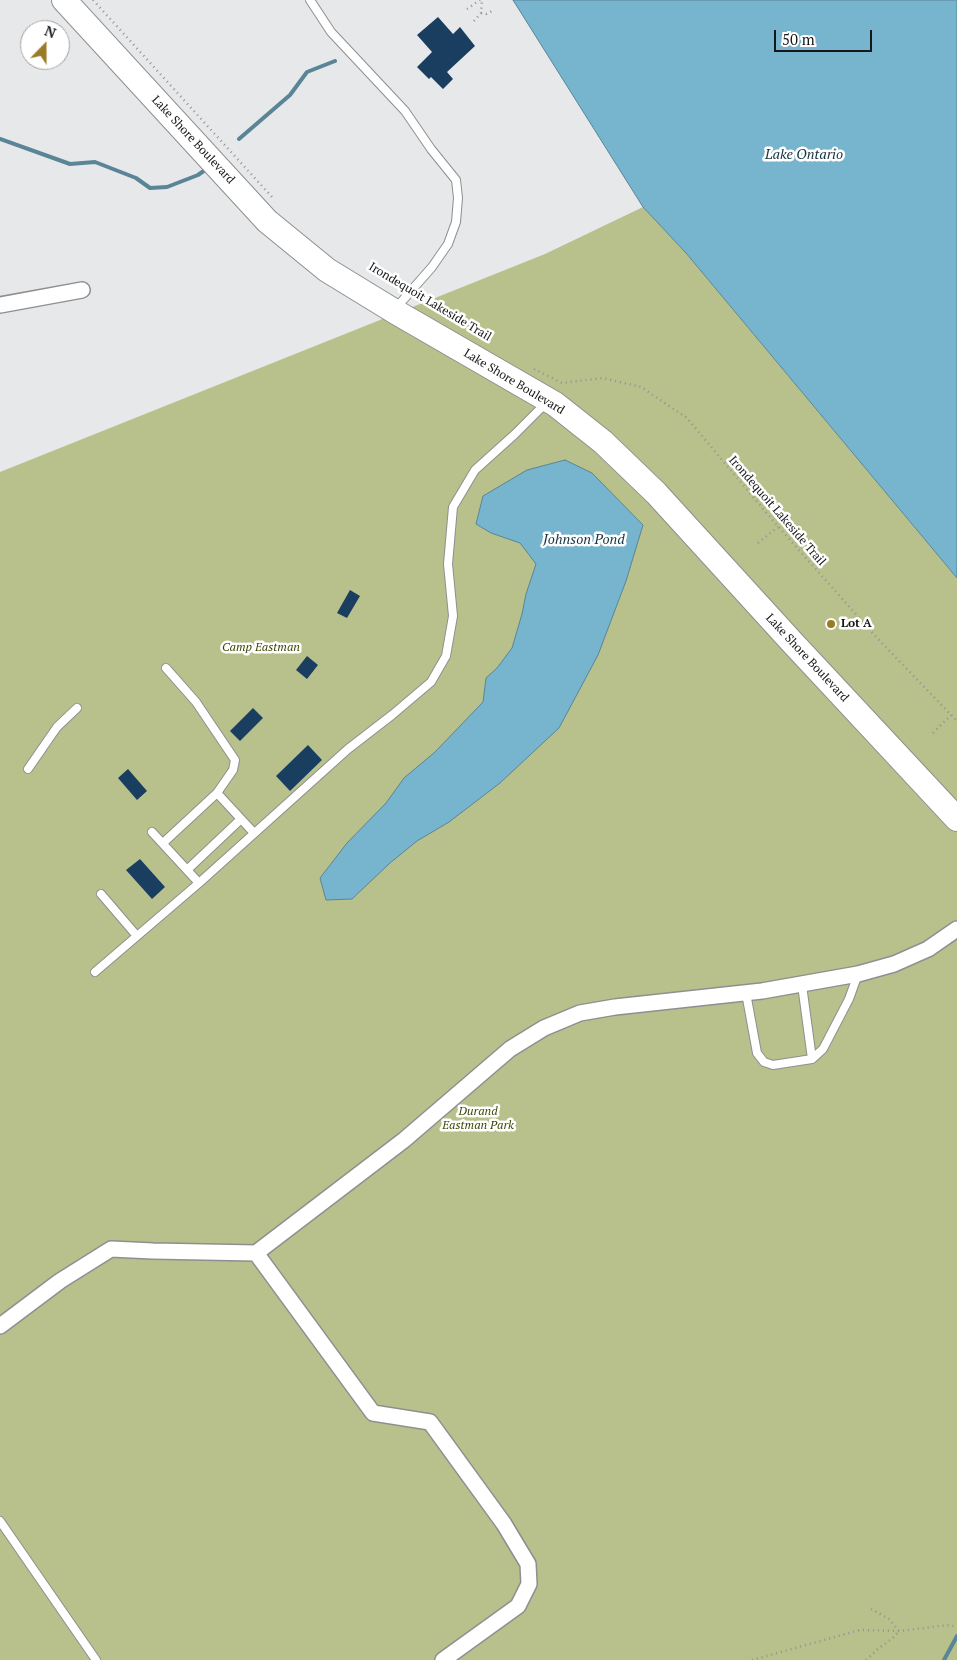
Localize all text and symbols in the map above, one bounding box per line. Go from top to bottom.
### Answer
north arrow [20,20,70,70]
scale bar [777,20,874,52]
text: N [42,21,59,42]
text: 50 m [782,29,815,49]
street label: Lake Shore Boulevard [148,93,238,187]
water label: Lake Ontario [765,147,843,163]
street label: Irondequoit Lakeside Trail [366,260,494,344]
street label: Lake Shore Boulevard [461,346,567,418]
street label: Irondequoit Lakeside Trail [725,453,829,569]
water label: Johnson Pond [543,532,625,548]
street label: Lake Shore Boulevard [762,611,852,705]
place label: Lot A [841,617,872,631]
marker: Lot A [825,618,837,630]
park label: Camp Eastman [222,641,300,655]
park label: Durand Eastman Park [442,1105,514,1133]

